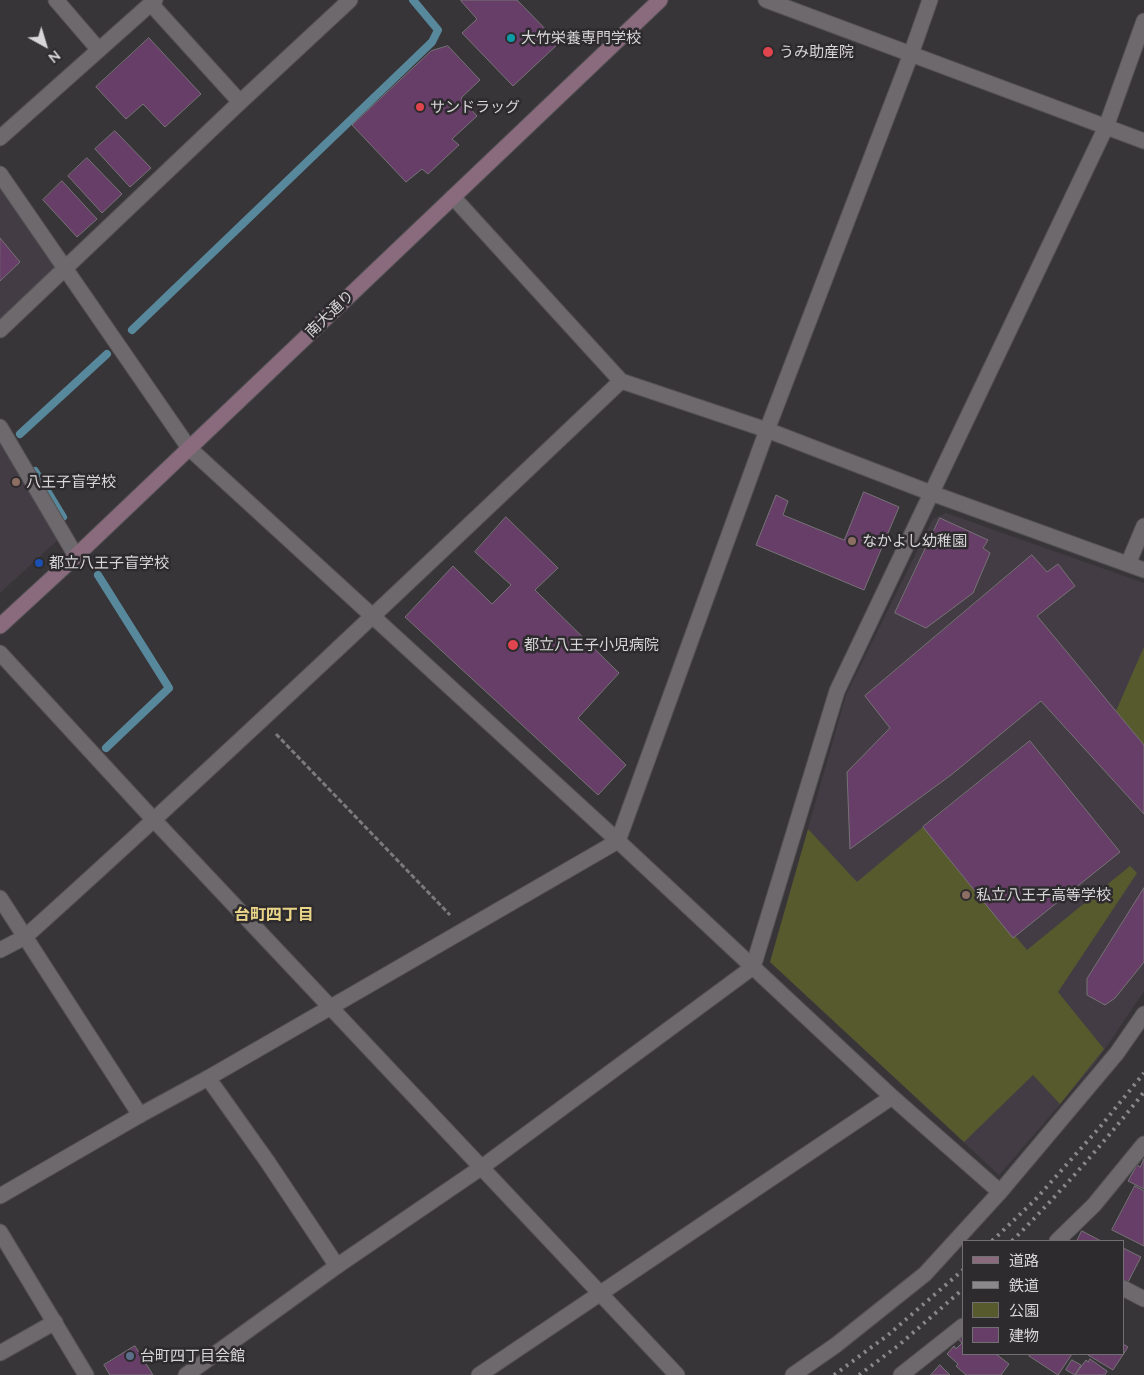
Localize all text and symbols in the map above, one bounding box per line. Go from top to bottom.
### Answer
north arrow [20,20,70,70]
place label: 大竹栄養専門学校 [521,29,641,47]
marker: 大竹栄養専門学校 [505,32,517,44]
place label: うみ助産院 [779,43,854,61]
marker: うみ助産院 [761,45,775,59]
text: N [45,46,64,67]
place label: サンドラッグ [430,98,520,116]
marker: サンドラッグ [414,101,426,113]
street label: 南大通り [302,287,358,341]
place label: 八王子盲学校 [26,473,116,491]
marker: 八王子盲学校 [10,476,22,488]
place label: なかよし幼稚園 [862,532,967,550]
marker: なかよし幼稚園 [846,535,858,547]
place label: 都立八王子盲学校 [49,554,169,572]
marker: 都立八王子盲学校 [33,557,45,569]
place label: 都立八王子小児病院 [524,636,659,654]
marker: 都立八王子小児病院 [506,638,520,652]
place label: 私立八王子高等学校 [976,886,1111,904]
marker: 私立八王子高等学校 [960,889,972,901]
district label: 台町四丁目 [234,905,314,925]
legend [962,1240,1124,1355]
text: 道路 [1009,1251,1039,1270]
text: 鉄道 [1009,1276,1039,1295]
text: 公園 [1009,1301,1039,1320]
text: 建物 [1009,1326,1039,1345]
place label: 台町四丁目会館 [140,1347,245,1365]
marker: 台町四丁目会館 [124,1350,136,1362]

